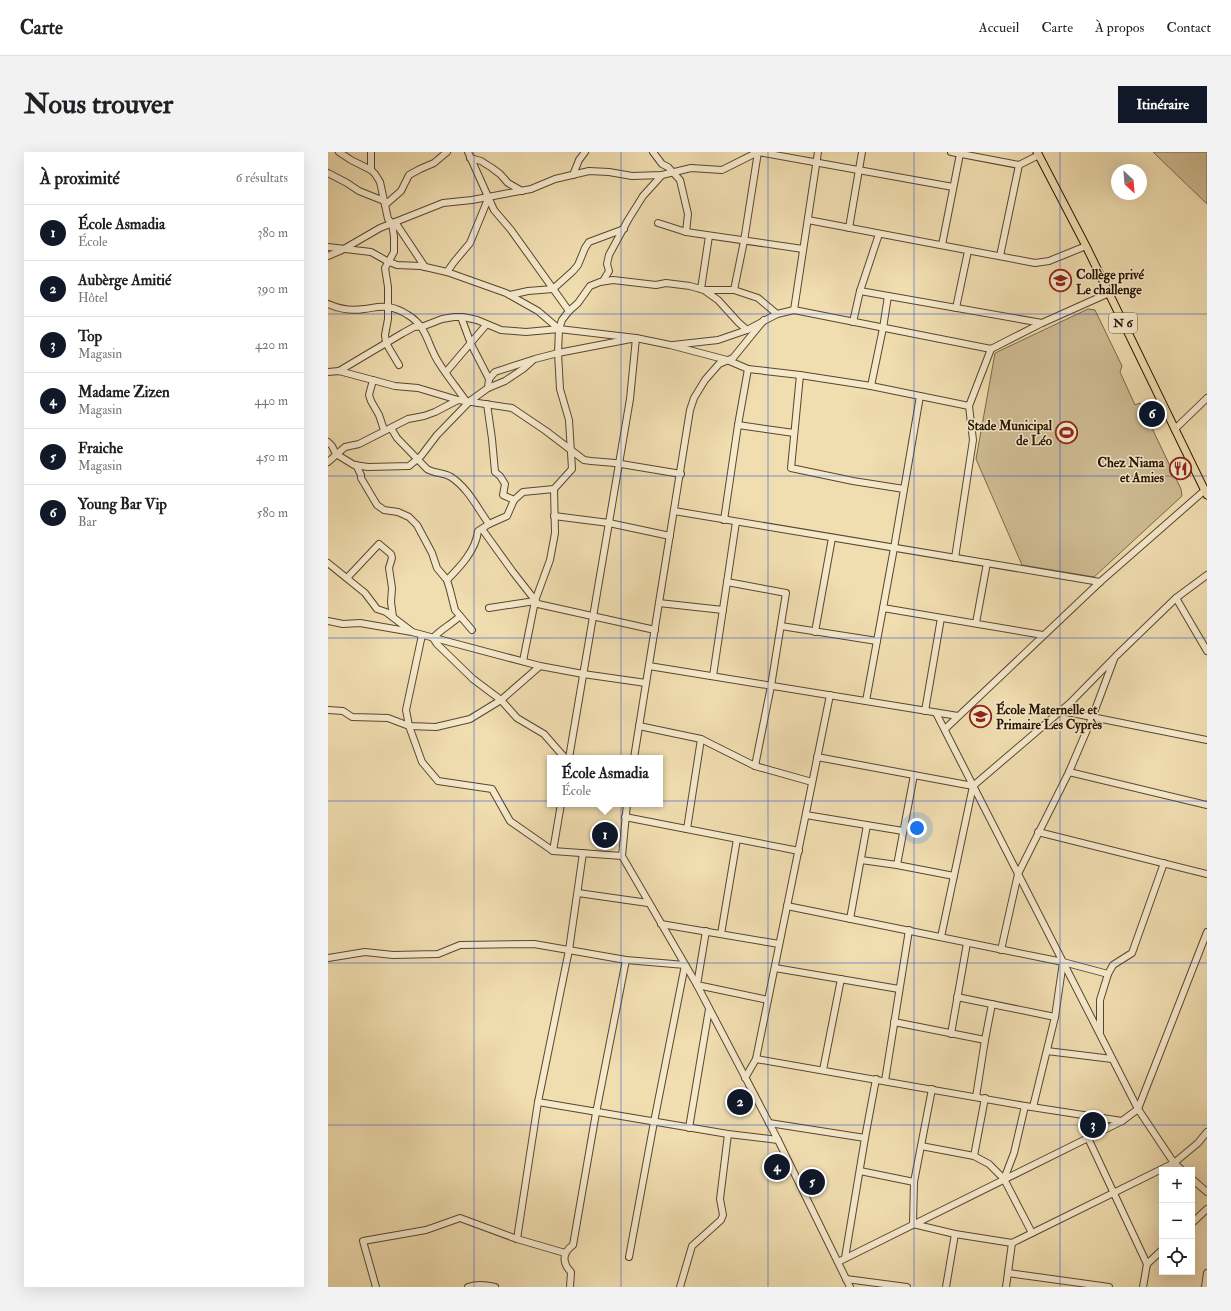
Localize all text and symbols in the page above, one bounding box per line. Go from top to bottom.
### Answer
text: Carte [20,16,63,40]
text: Accueil [979,19,1019,36]
text: Carte [1041,19,1073,36]
text: À propos [1095,19,1144,36]
text: Contact [1166,19,1211,36]
button: Itinéraire [1118,86,1207,123]
text: Nous trouver [24,87,173,122]
north arrow [1111,164,1147,200]
text: À proximité [40,168,120,189]
text: 6 résultats [236,170,288,186]
text: École Asmadia [78,215,165,234]
text: 1 [51,225,55,241]
text: 380 m [257,225,288,241]
text: École [78,234,107,250]
place label: Collège privé Le challenge [1076,267,1145,299]
school or university icon: Collège privé Le challenge [1048,268,1074,294]
text: Aubèrge Amitié [78,271,171,290]
text: 2 [50,281,56,297]
text: 390 m [257,281,288,297]
text: Hôtel [78,290,108,306]
road number: N 6 [1109,313,1137,333]
text: Top [78,327,102,346]
text: 3 [51,337,56,353]
text: 420 m [255,337,288,353]
text: Magasin [78,346,122,362]
text: Madame Zizen [78,383,170,402]
text: 4 [49,393,57,409]
text: 440 m [254,393,288,409]
pin: 6 [1139,399,1165,429]
text: Magasin [78,402,122,418]
place label: Stade Municipal de Léo [968,418,1053,449]
sports icon: Stade Municipal de Léo [1054,419,1080,445]
text: Fraiche [78,439,123,458]
text: 5 [50,449,56,465]
text: 450 m [256,449,288,465]
place label: Chez Niama et Amies [1097,455,1165,486]
restaurant icon: Chez Niama et Amies [1167,456,1193,482]
text: Magasin [78,458,122,474]
text: Young Bar Vip [78,495,167,514]
text: 6 [50,505,56,521]
text: 580 m [257,505,288,521]
text: Bar [78,514,97,530]
place label: École Maternelle et Primaire Les Cyprès [996,700,1103,734]
school or university icon: École Maternelle et Primaire Les Cyprès [968,703,994,729]
popup [547,755,663,807]
text: École Asmadia [561,764,649,783]
text: École [561,783,591,799]
your location [907,818,927,838]
pin: 1 [592,820,618,850]
pin: 2 [727,1087,753,1117]
pin: 3 [1080,1110,1106,1140]
pin: 4 [764,1152,790,1182]
pin: 5 [799,1167,825,1197]
map controls [1159,1167,1195,1275]
button: + [1159,1167,1195,1203]
button: − [1159,1203,1195,1239]
button: locate [1159,1239,1195,1275]

